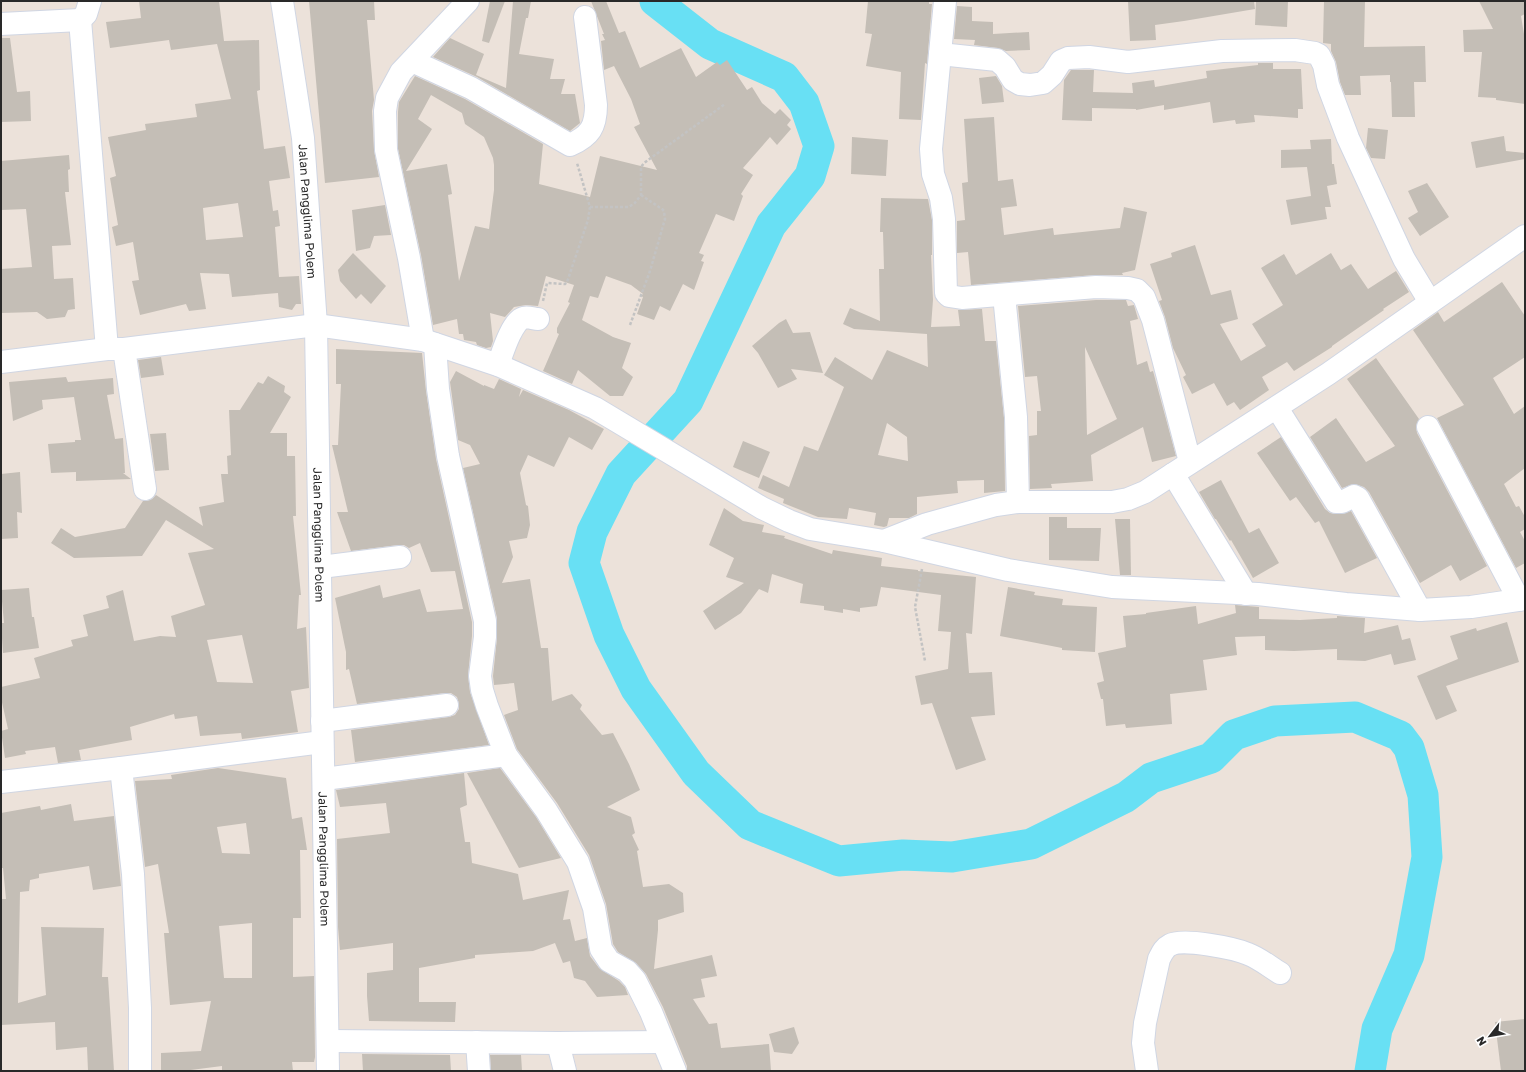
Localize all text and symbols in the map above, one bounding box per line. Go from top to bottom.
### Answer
street label: Jalan Pangglima Polem [296,143,320,279]
street label: Jalan Pangglima Polem [311,467,328,603]
street label: Jalan Pangglima Polem [316,791,333,926]
north arrow [1470,1016,1510,1056]
text: N [1473,1034,1489,1048]

